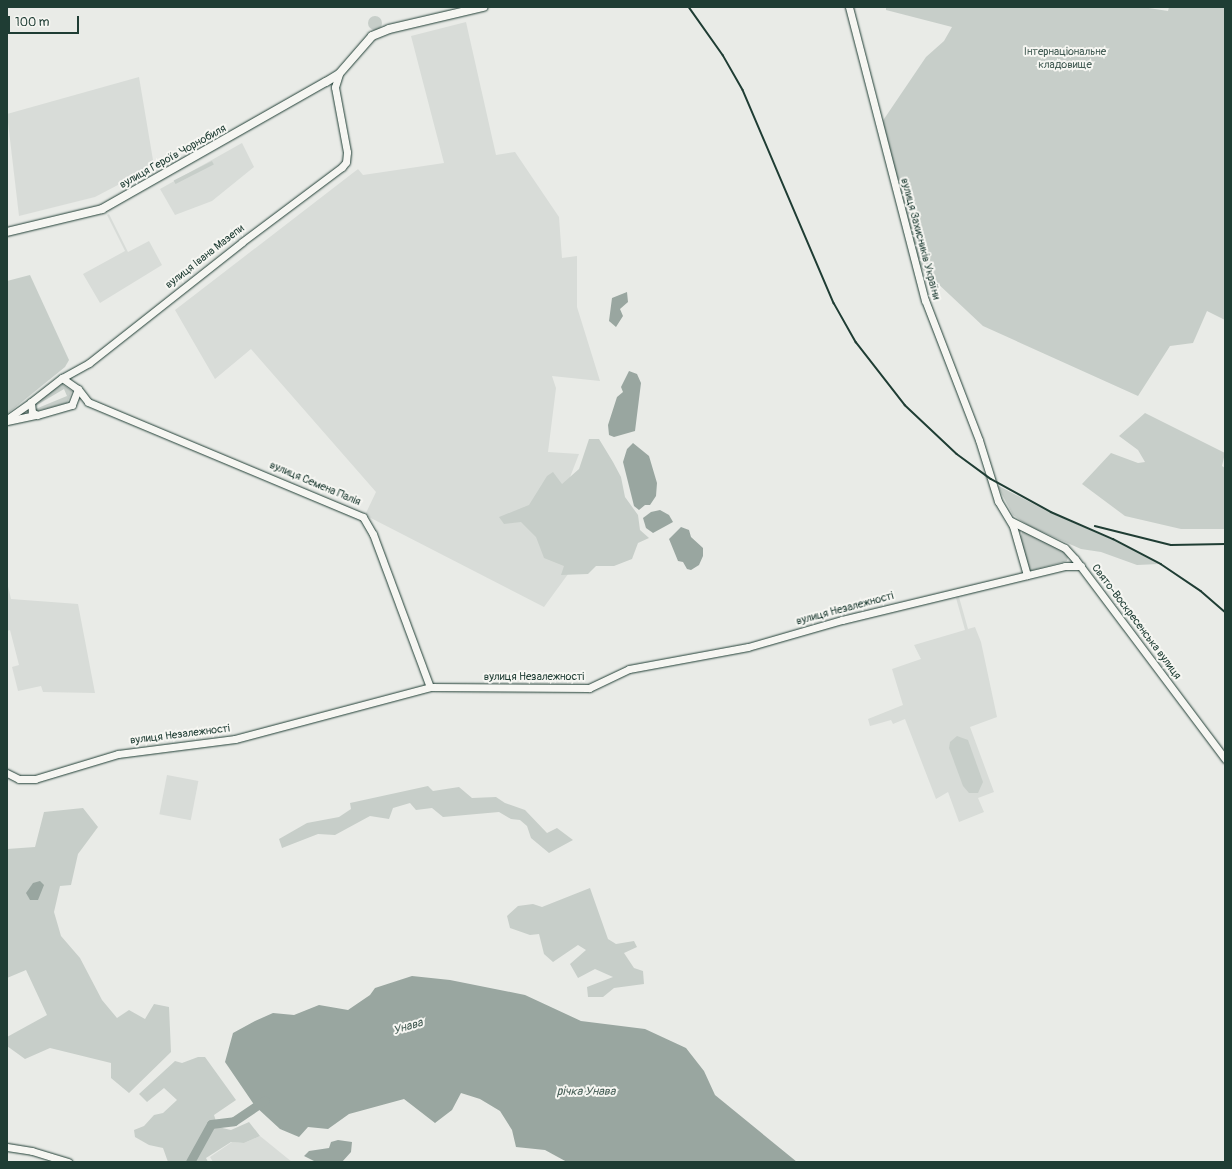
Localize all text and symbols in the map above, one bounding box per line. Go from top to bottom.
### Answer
scale bar [10,8,81,34]
text: 100 m [15,15,49,30]
park label: Інтернаціональне кладовище [1024,46,1106,72]
street label: вулиця Героїв Чорнобиля [117,122,229,192]
street label: вулиця Захисників України [897,177,943,301]
street label: вулиця Івана Мазепи [163,222,247,292]
street label: вулиця Семена Палія [267,459,363,509]
street label: Свято-Воскресенська вулиця [1088,562,1184,682]
street label: вулиця Незалежності [795,590,895,628]
street label: вулиця Незалежності [484,670,584,684]
street label: вулиця Незалежності [129,722,231,748]
water label: Унава [391,1016,425,1038]
water label: річка Унава [557,1085,615,1099]

